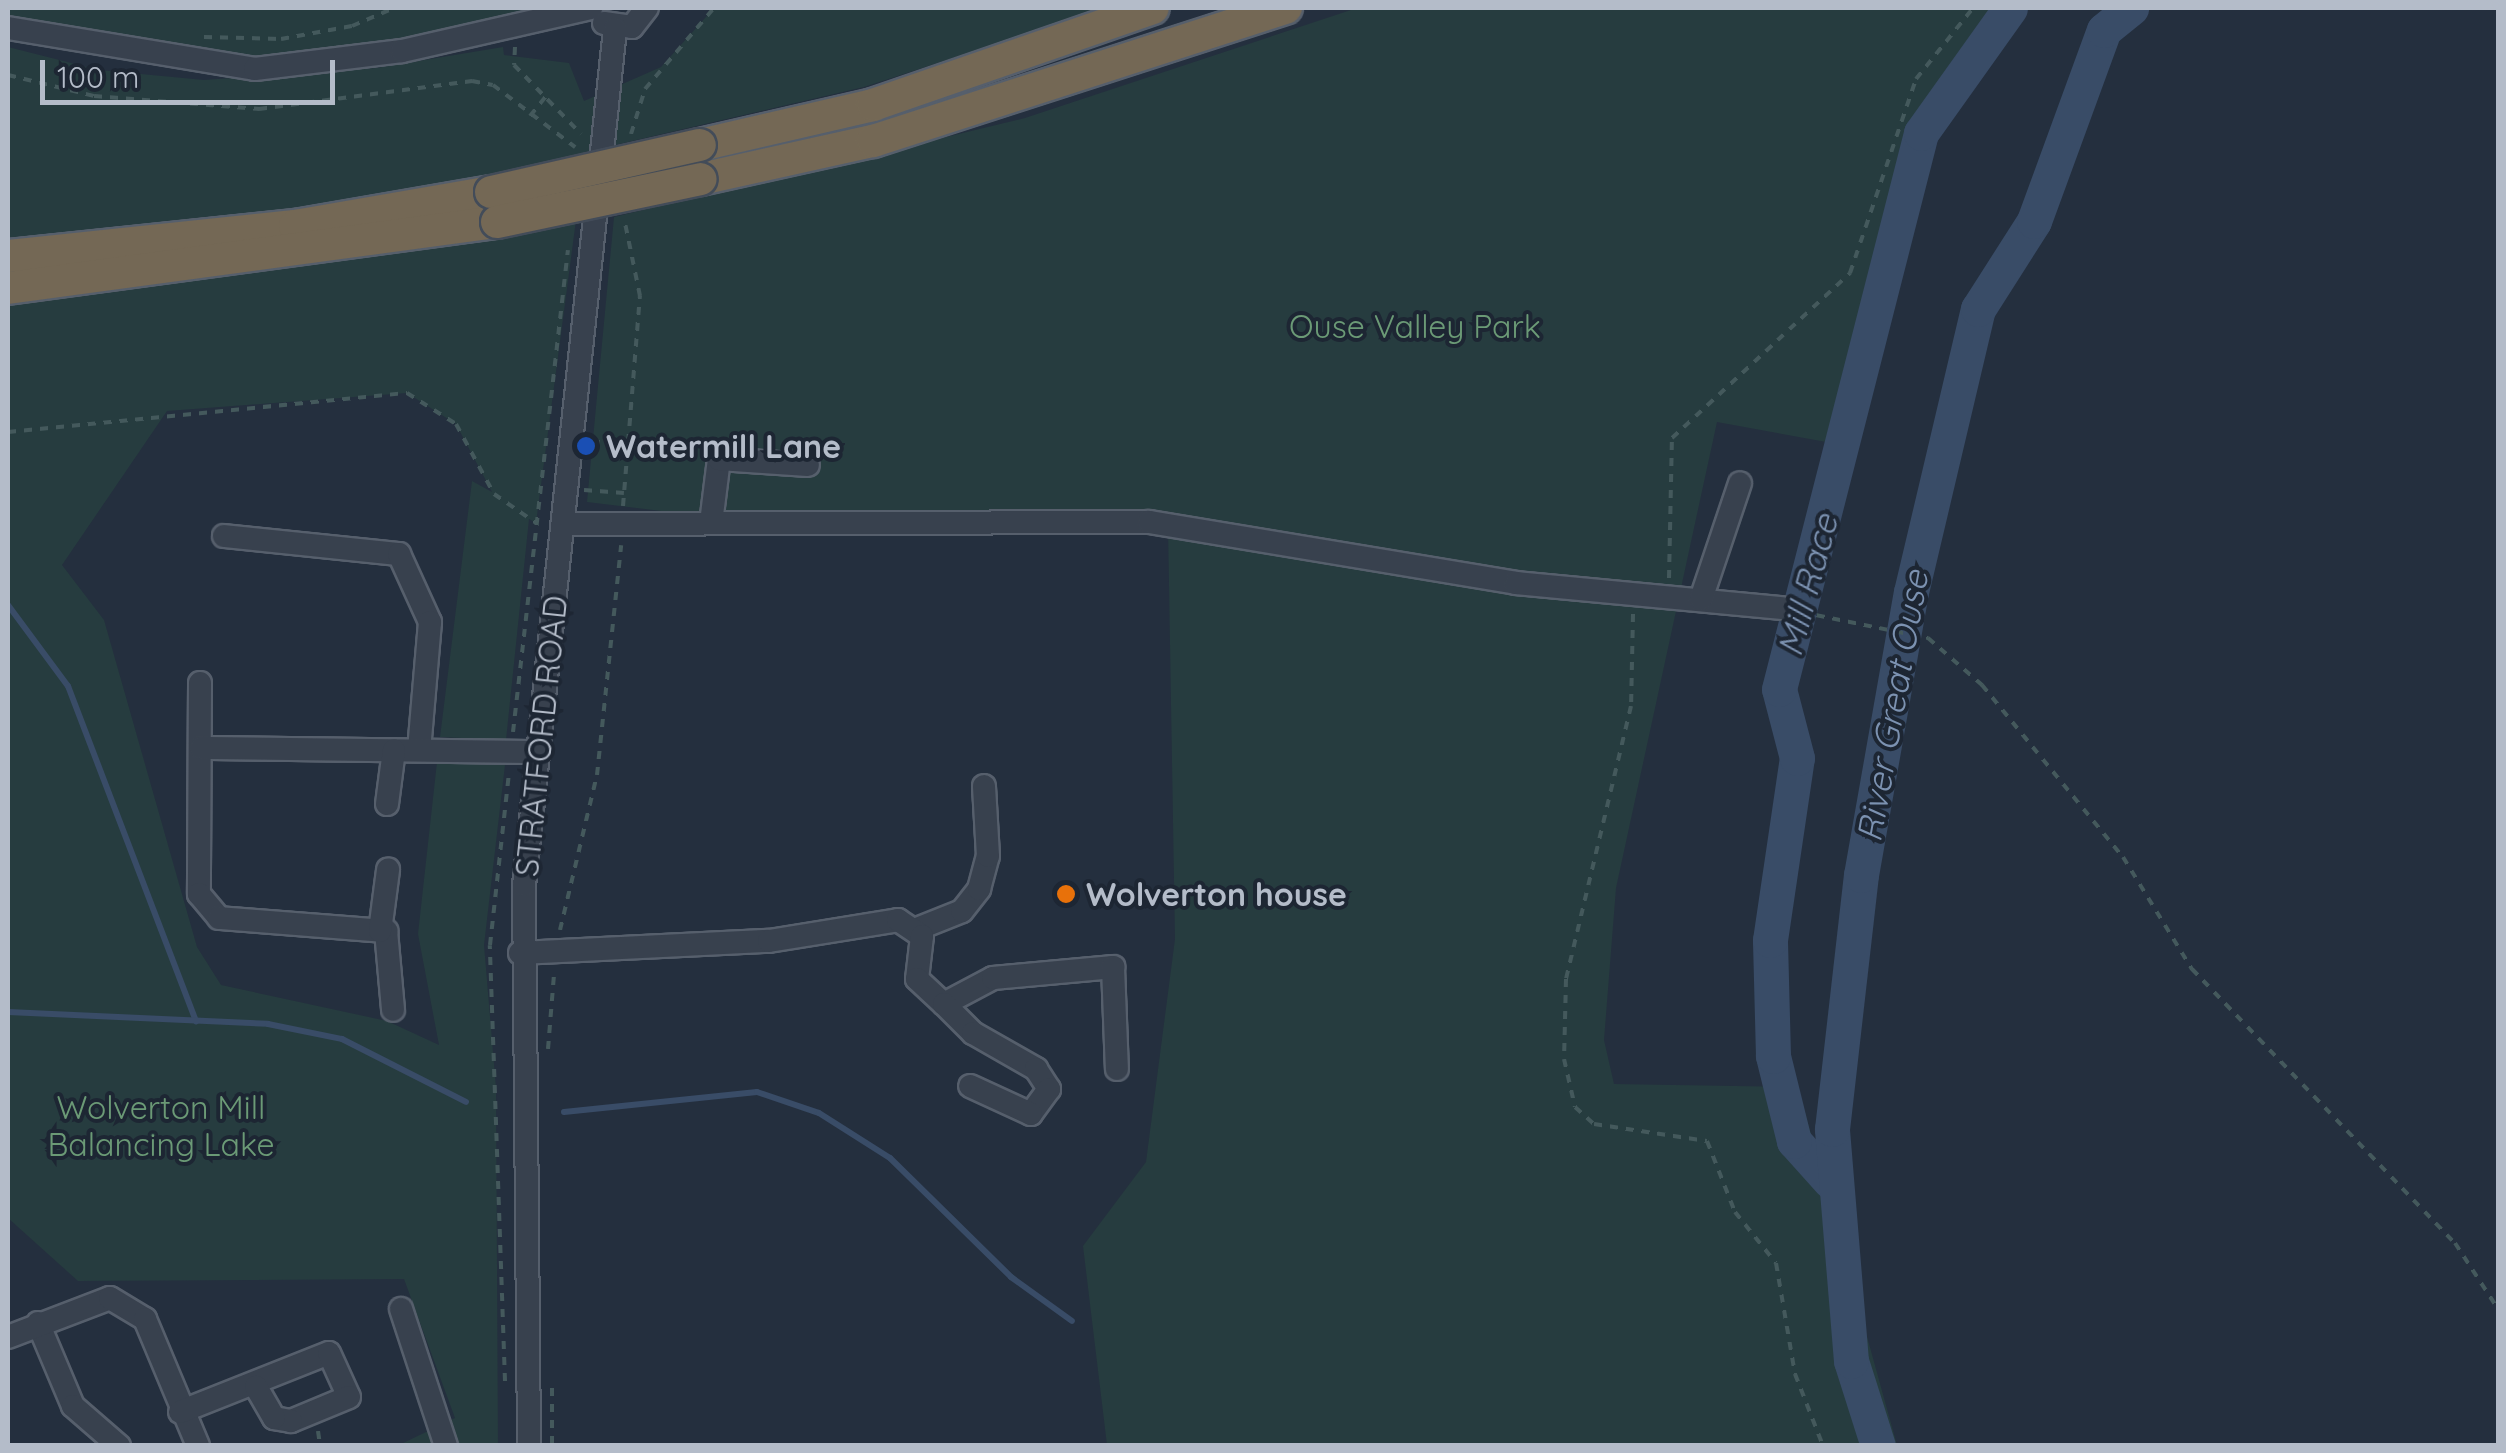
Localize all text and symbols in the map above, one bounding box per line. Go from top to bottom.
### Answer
scale bar [45,40,340,102]
text: 100 m [57,58,139,96]
park label: Ouse Valley Park [1289,307,1541,345]
place label: Watermill Lane [606,427,841,465]
marker: Watermill Lane [575,435,597,457]
water label: Mill Race [1768,510,1846,660]
water label: River Great Ouse [1847,567,1937,845]
street label: STRATFORD ROAD [507,594,575,878]
place label: Wolverton house [1086,875,1347,913]
marker: Wolverton house [1055,883,1077,905]
park label: Wolverton Mill Balancing Lake [47,1089,275,1164]

